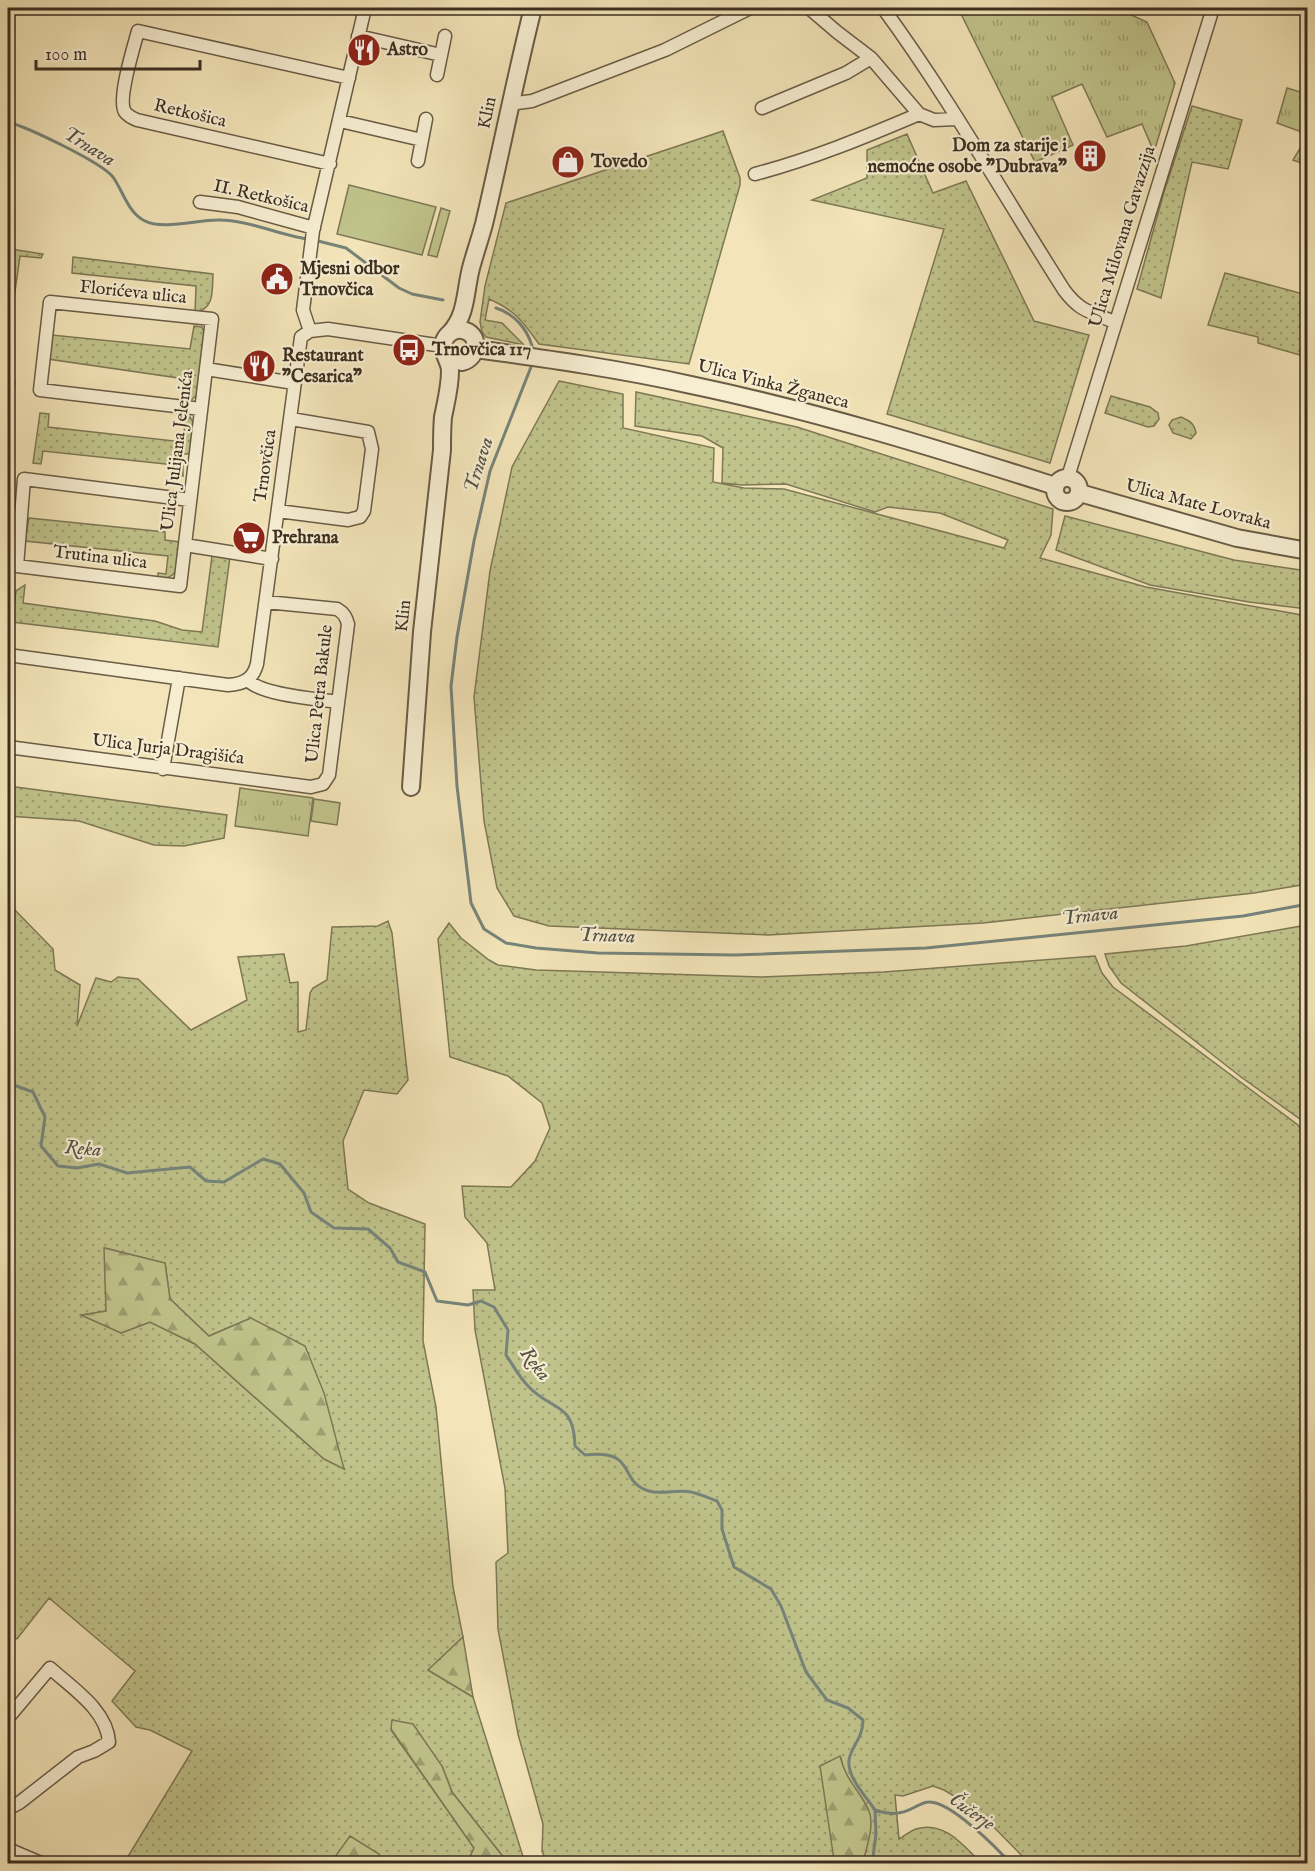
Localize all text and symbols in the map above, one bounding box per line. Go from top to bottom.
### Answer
restaurant icon: Astro [346,32,382,68]
scale bar [36,33,200,71]
place label: Astro [386,39,428,62]
text: 100 m [45,44,87,67]
street label: Retkošica [151,94,229,134]
street label: Klin [473,94,503,131]
water label: Trnava [58,121,120,173]
place label: Dom za starije i nemoćne osobe "Dubrava" [867,135,1067,179]
building icon: Dom za starije i nemoćne osobe "Dubrava" [1072,138,1108,174]
street label: Ulica Milovana Gavazzija [1084,143,1162,331]
shop icon: Tovedo [550,144,586,180]
place label: Tovedo [590,151,648,174]
street label: II. Retkošica [211,175,311,219]
place label: Mjesni odbor Trnovčica [299,258,400,302]
public building icon: Mjesni odbor Trnovčica [259,261,295,297]
street label: Florićeva ulica [78,276,188,310]
bus stop icon: Trnovčica 117 [391,332,427,368]
place label: Trnovčica 117 [431,339,531,362]
place label: Restaurant "Cesarica" [282,345,364,389]
restaurant icon: Restaurant "Cesarica" [241,348,277,384]
street label: Ulica Vinka Žganeca [695,354,852,415]
street label: Ulica Julijana Jelenića [157,369,199,533]
street label: Trnovčica [250,428,283,504]
water label: Trnava [458,434,500,496]
street label: Ulica Mate Lovraka [1123,475,1274,536]
supermarket icon: Prehrana [231,520,267,556]
place label: Prehrana [272,527,340,550]
street label: Trutina ulica [52,541,149,575]
street label: Klin [391,598,417,633]
street label: Ulica Petra Bakule [301,624,339,764]
street label: Ulica Jurja Dragišića [91,729,246,771]
water label: Trnava [1060,901,1120,931]
water label: Trnava [578,923,636,949]
water label: Reka [64,1135,102,1163]
water label: Reka [514,1342,556,1386]
water label: Čučerje [944,1786,1001,1837]

